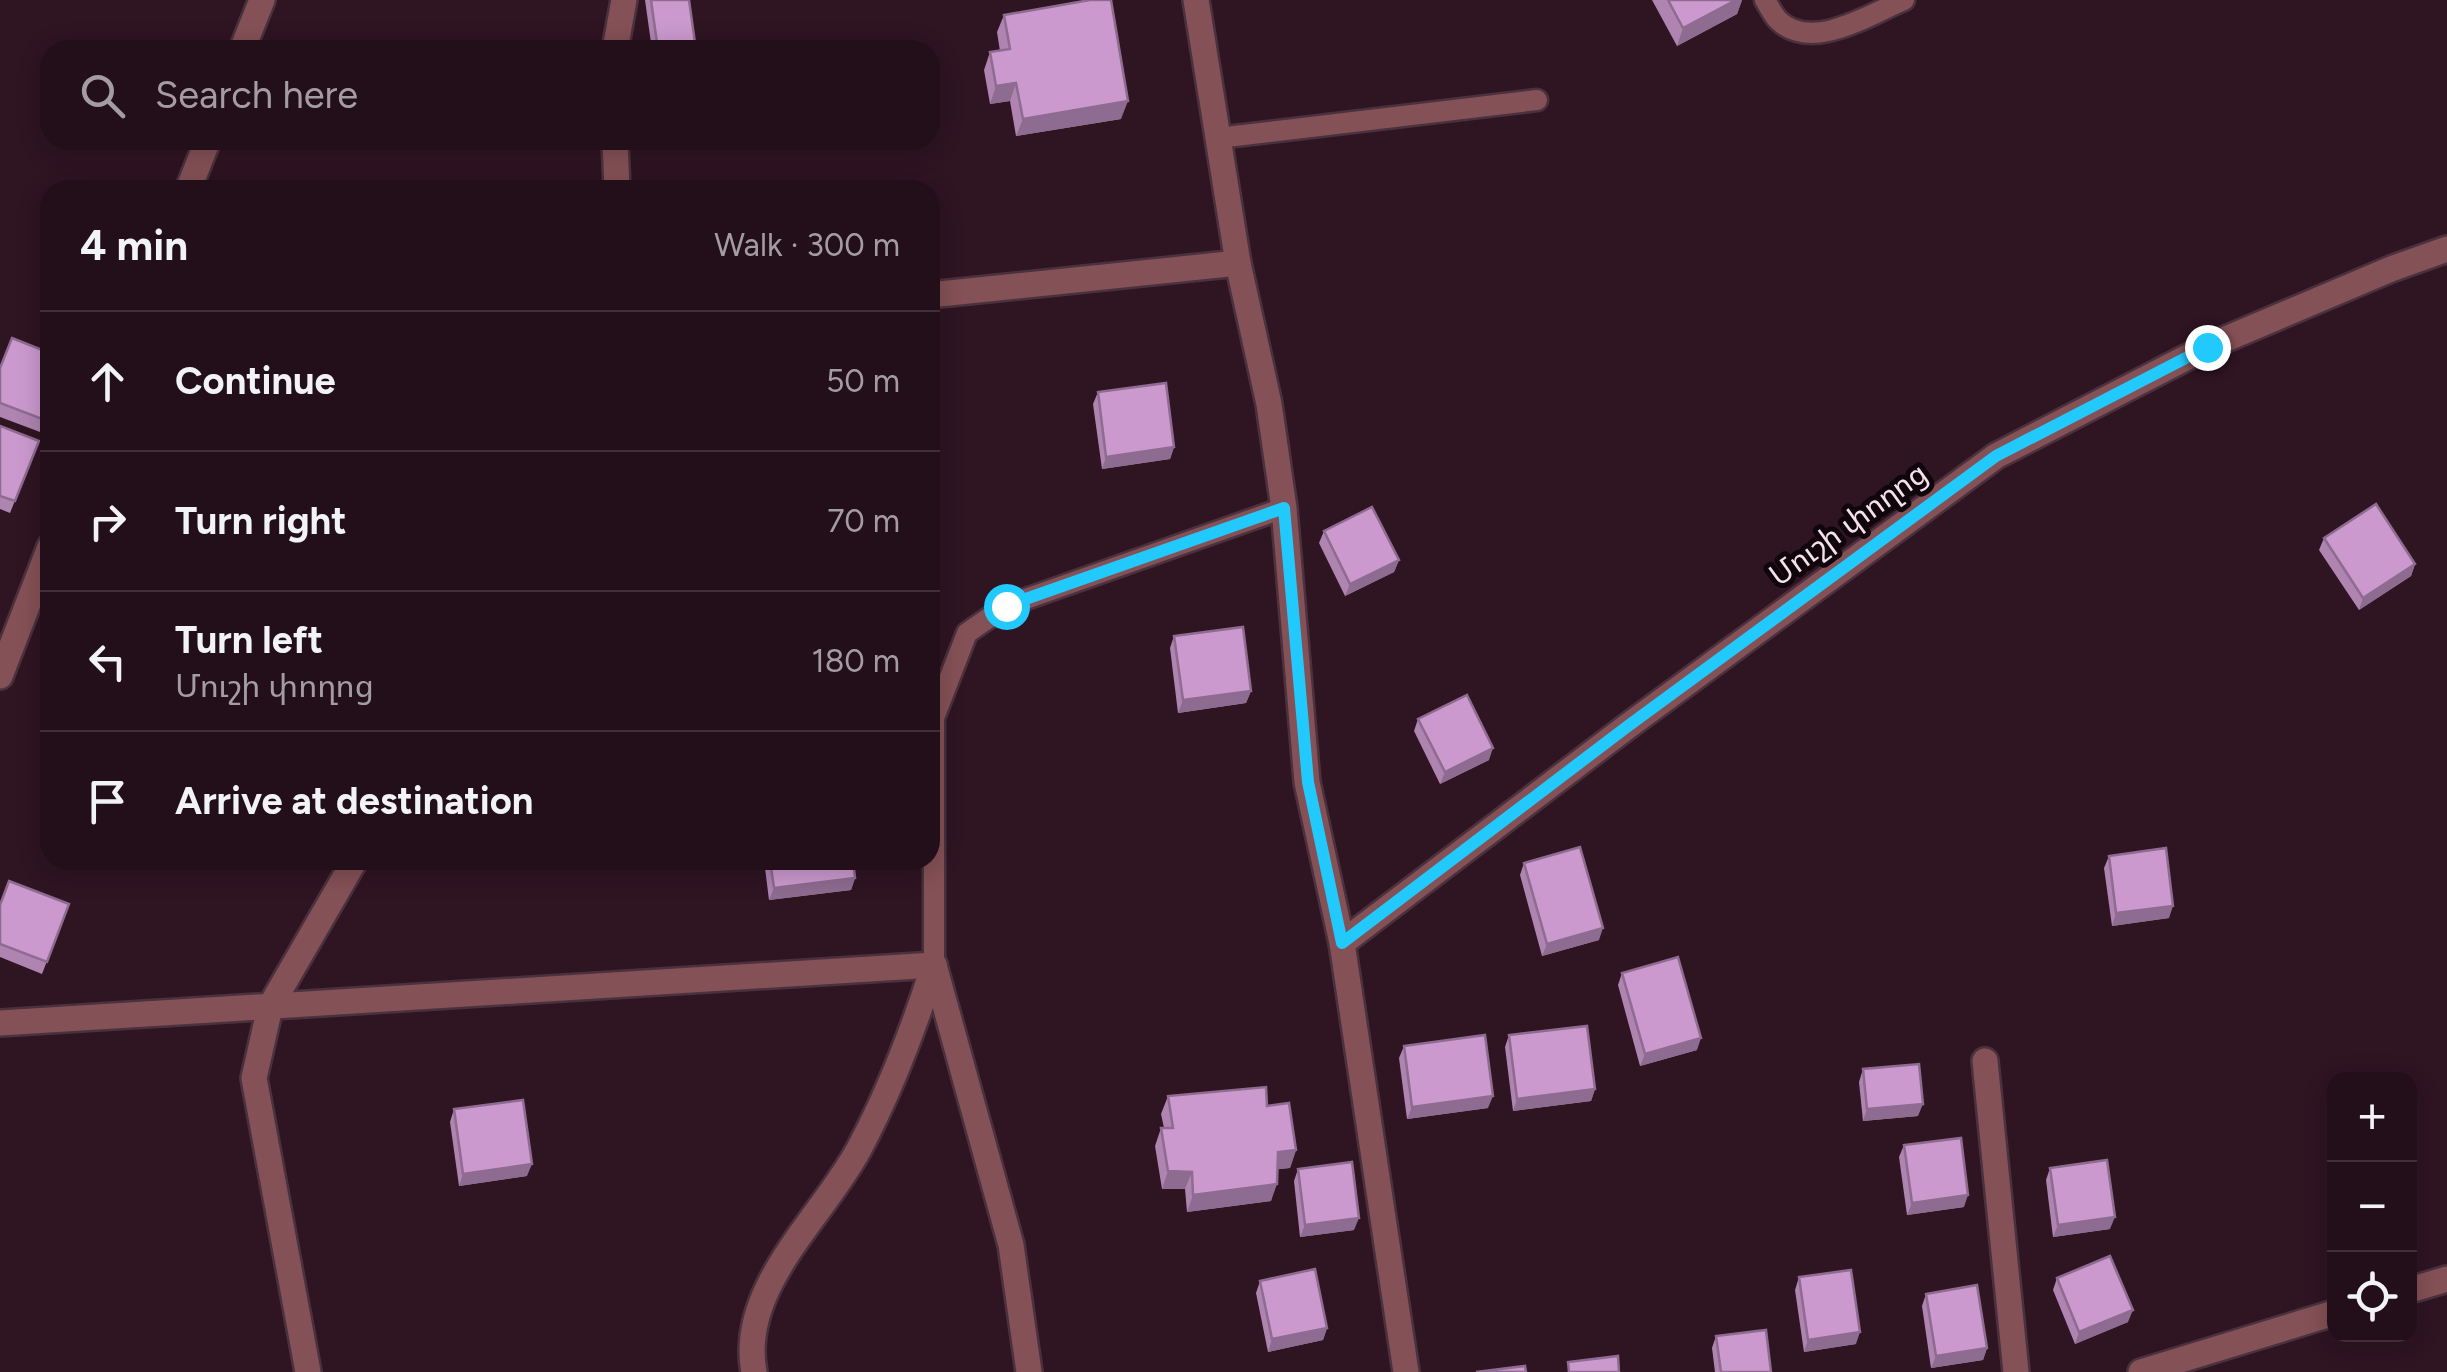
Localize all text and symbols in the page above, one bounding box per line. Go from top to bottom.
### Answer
search box [40,40,940,150]
icon: search [75,68,130,123]
text: Search here [155,72,358,118]
text: 4 min [80,220,188,271]
text: Walk · 300 m [714,226,900,264]
route end [2185,325,2231,371]
icon: ahead [80,354,135,409]
text: Continue [175,358,336,404]
text: 50 m [826,362,900,400]
street label: Մուշի փողոց [1762,454,1934,594]
icon: right [80,494,135,549]
text: Turn right [175,498,347,544]
text: 70 m [827,502,900,540]
route start [984,584,1030,630]
text: Turn left [175,617,323,663]
icon: left [80,634,135,689]
text: 180 m [811,642,900,680]
text: Մուշի փողոց [175,667,374,705]
icon: arrive [80,774,135,829]
text: Arrive at destination [175,778,533,824]
map controls [2327,1072,2417,1342]
button: + [2327,1072,2417,1162]
button: − [2327,1162,2417,1252]
button: locate [2327,1252,2417,1342]

